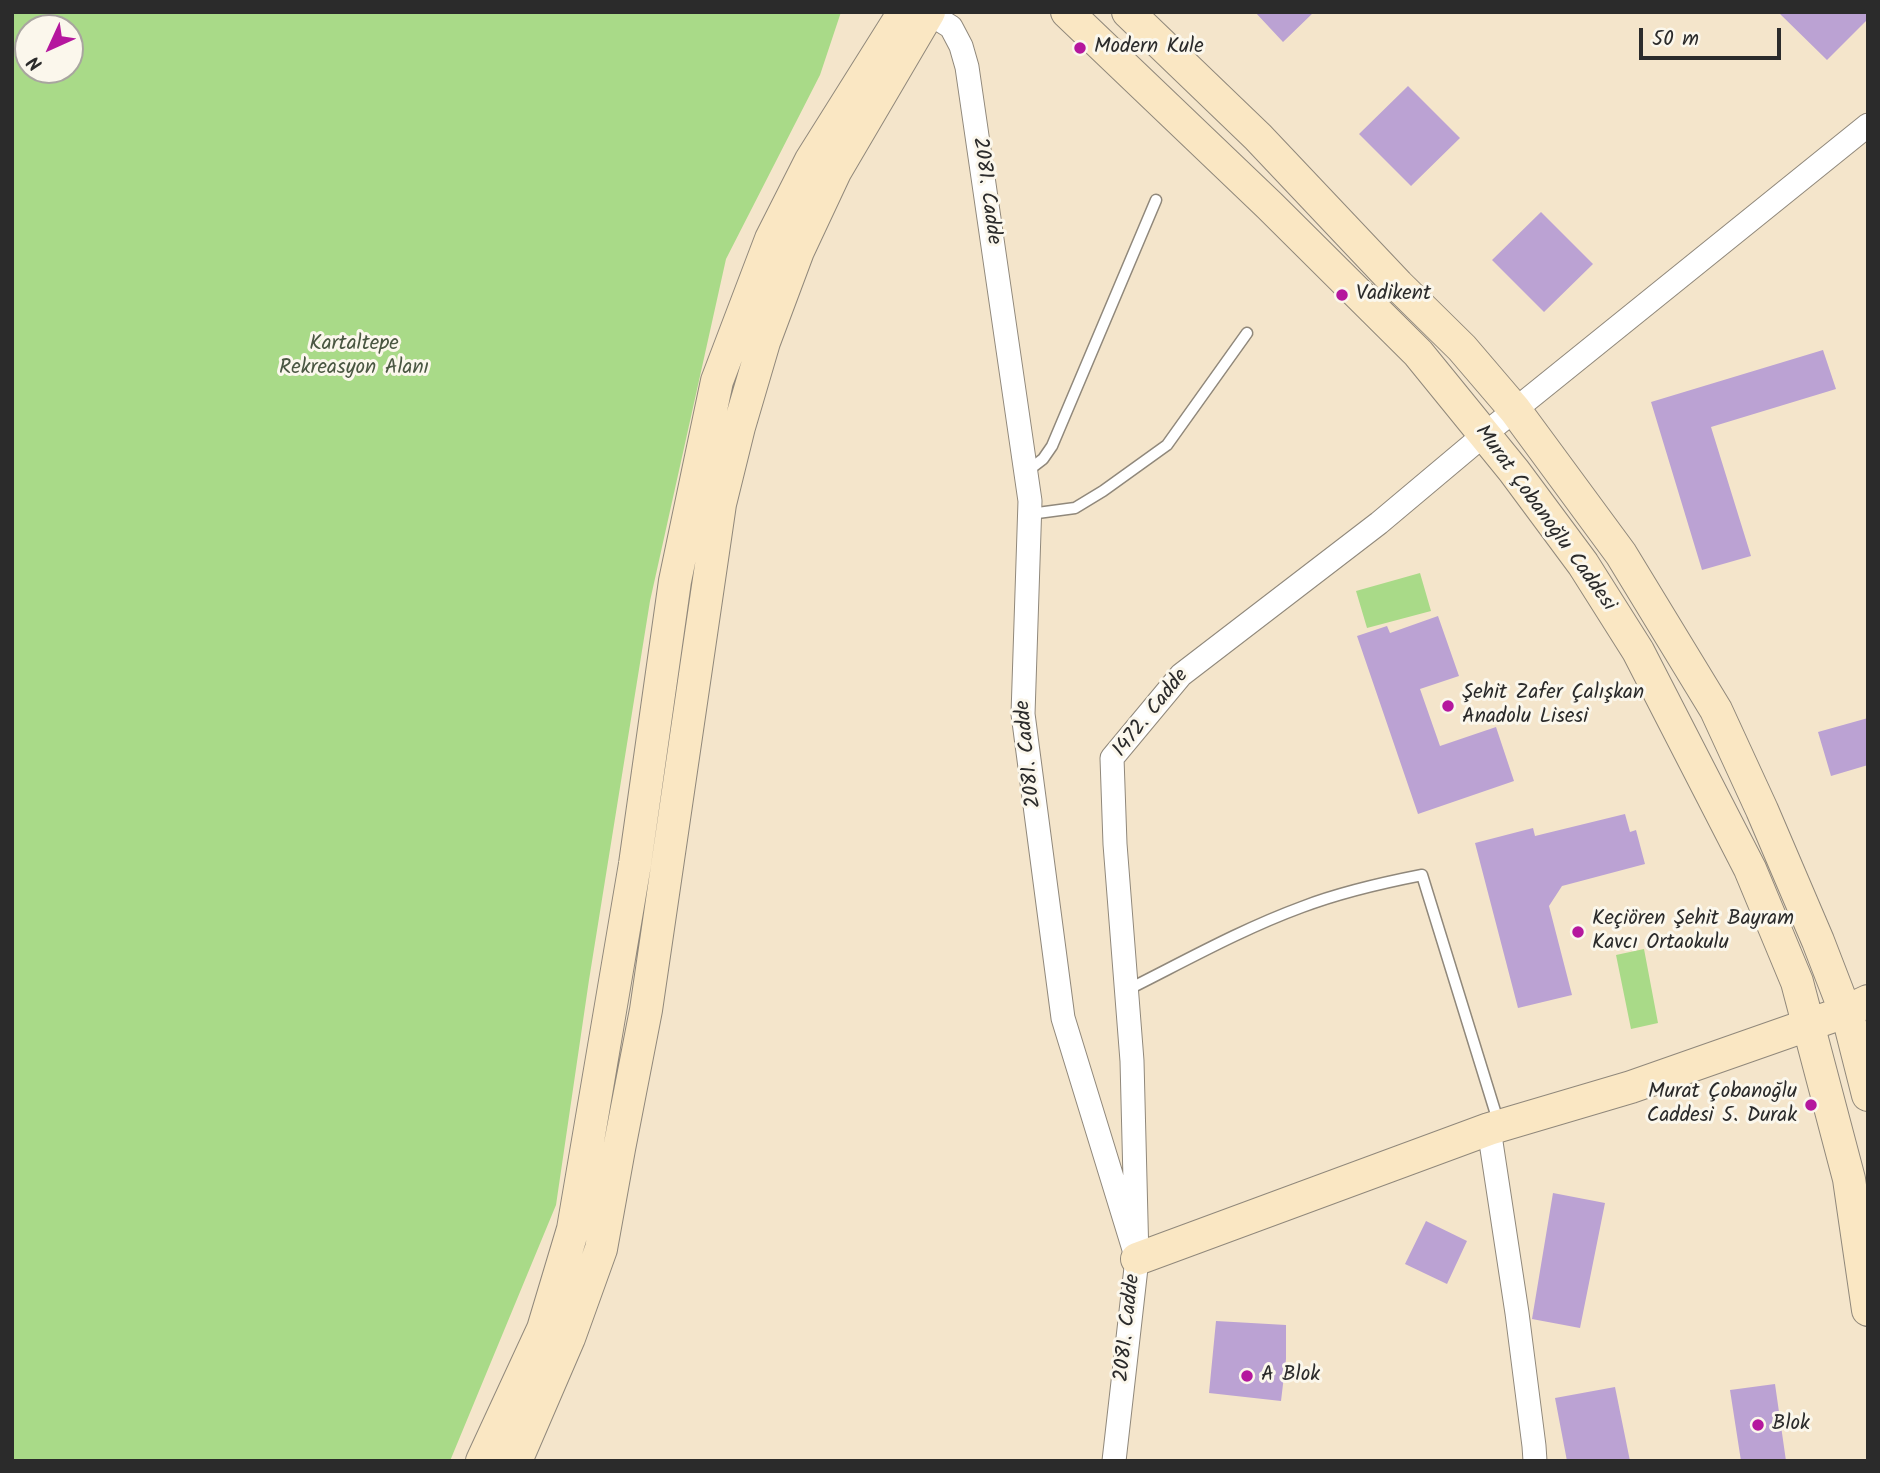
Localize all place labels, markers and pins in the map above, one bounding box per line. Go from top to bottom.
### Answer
place label: Modern Kule [1094,35,1204,61]
marker: Modern Kule [1072,40,1088,56]
place label: Vadikent [1356,282,1431,308]
marker: Vadikent [1334,287,1350,303]
place label: Şehit Zafer Çalışkan Anadolu Lisesi [1462,681,1644,731]
marker: Şehit Zafer Çalışkan Anadolu Lisesi [1440,698,1456,714]
place label: Keçiören Şehit Bayram Kavcı Ortaokulu [1592,907,1794,957]
marker: Keçiören Şehit Bayram Kavcı Ortaokulu [1570,924,1586,940]
place label: Murat Çobanoğlu Caddesi 5. Durak [1647,1080,1797,1130]
marker: Murat Çobanoğlu Caddesi 5. Durak [1803,1097,1819,1113]
place label: A Blok [1261,1363,1320,1389]
marker: A Blok [1239,1368,1255,1384]
place label: Blok [1772,1412,1810,1438]
marker: Blok [1750,1417,1766,1433]

